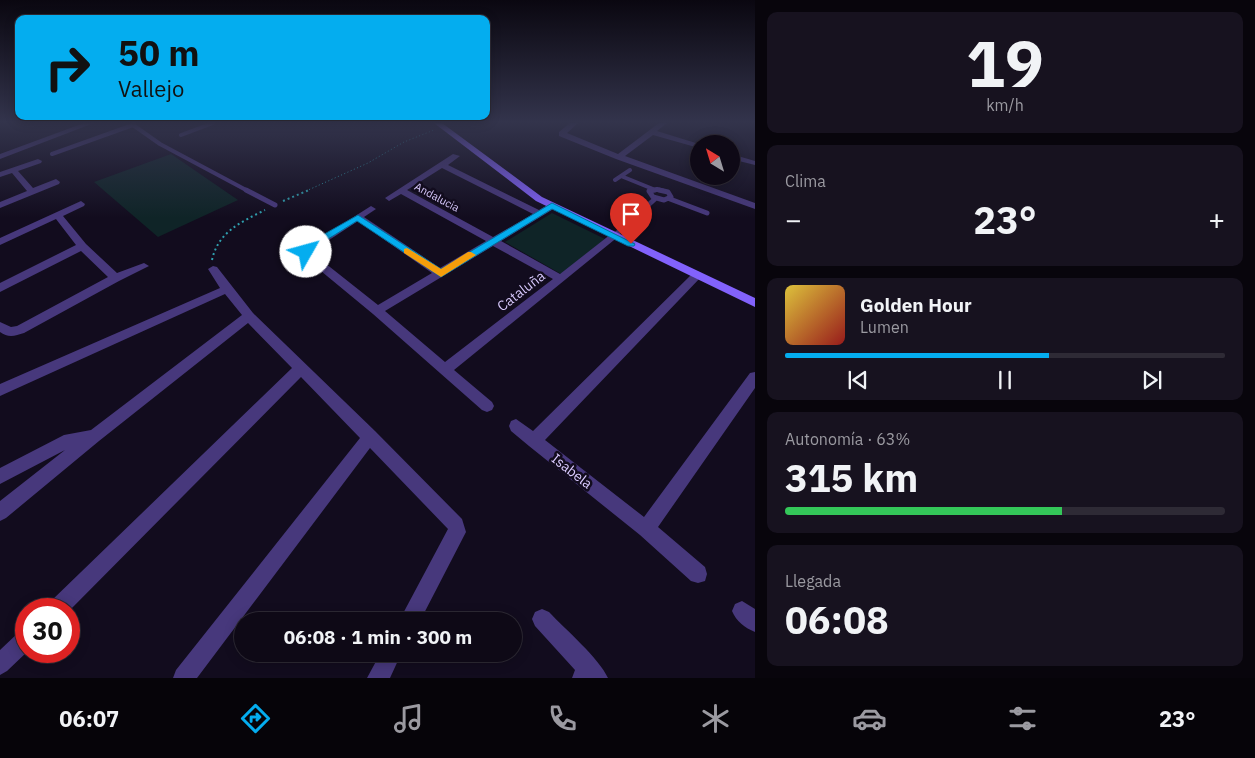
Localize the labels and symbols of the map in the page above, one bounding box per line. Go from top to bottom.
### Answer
north arrow [690,135,740,185]
street label: Andalucia [412,179,462,215]
pin [610,193,652,244]
position arrow [279,225,331,277]
street label: Cataluña [493,266,549,315]
street label: Isabela [548,449,596,493]
speed limit sign: 30 [15,598,80,663]

